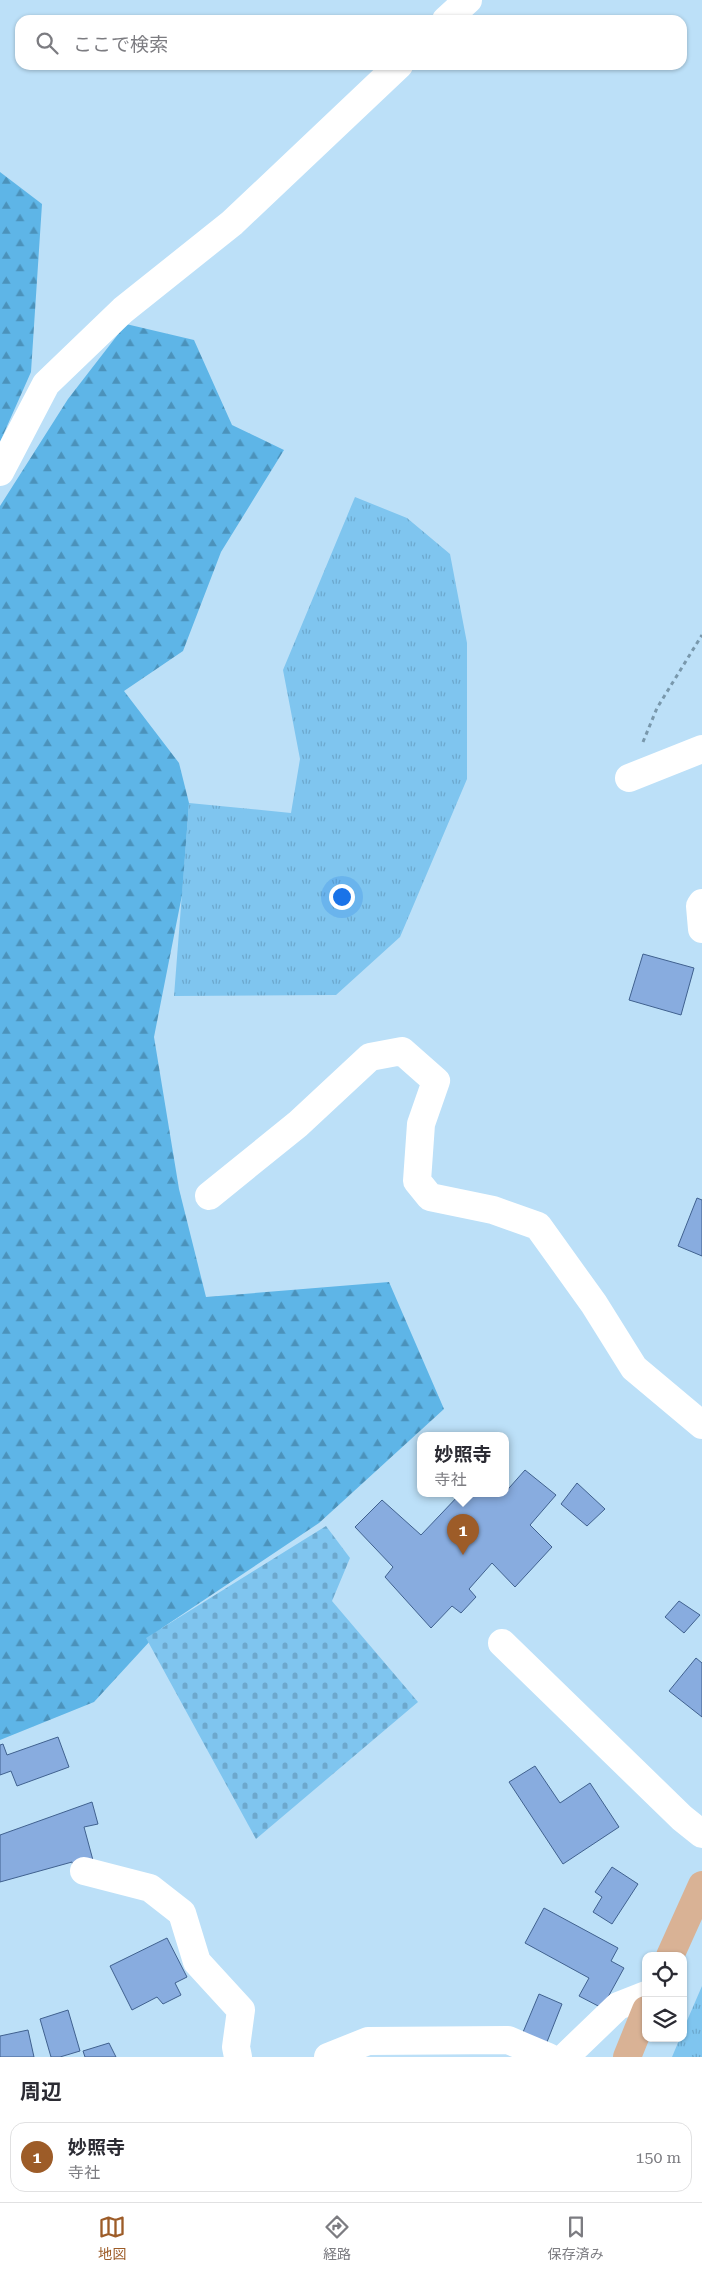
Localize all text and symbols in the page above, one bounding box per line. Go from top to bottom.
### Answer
search box [15,15,687,70]
icon: search [33,29,61,57]
text: ここで検索 [73,33,168,56]
your location [329,884,355,910]
popup [417,1432,509,1497]
text: 妙照寺 [434,1443,492,1466]
text: 寺社 [434,1470,467,1489]
pin: 1 [447,1514,479,1555]
map controls [642,1952,687,2042]
button: locate [642,1952,687,1997]
button: layers [642,1997,687,2042]
text: 周辺 [20,2080,62,2104]
text: 妙照寺 [68,2136,125,2159]
text: 1 [33,2148,41,2167]
text: 150 m [635,2148,681,2167]
text: 寺社 [68,2163,100,2182]
tab: 地図 [98,2213,126,2263]
tab: 経路 [323,2213,351,2263]
tab: 保存済み [548,2213,604,2263]

